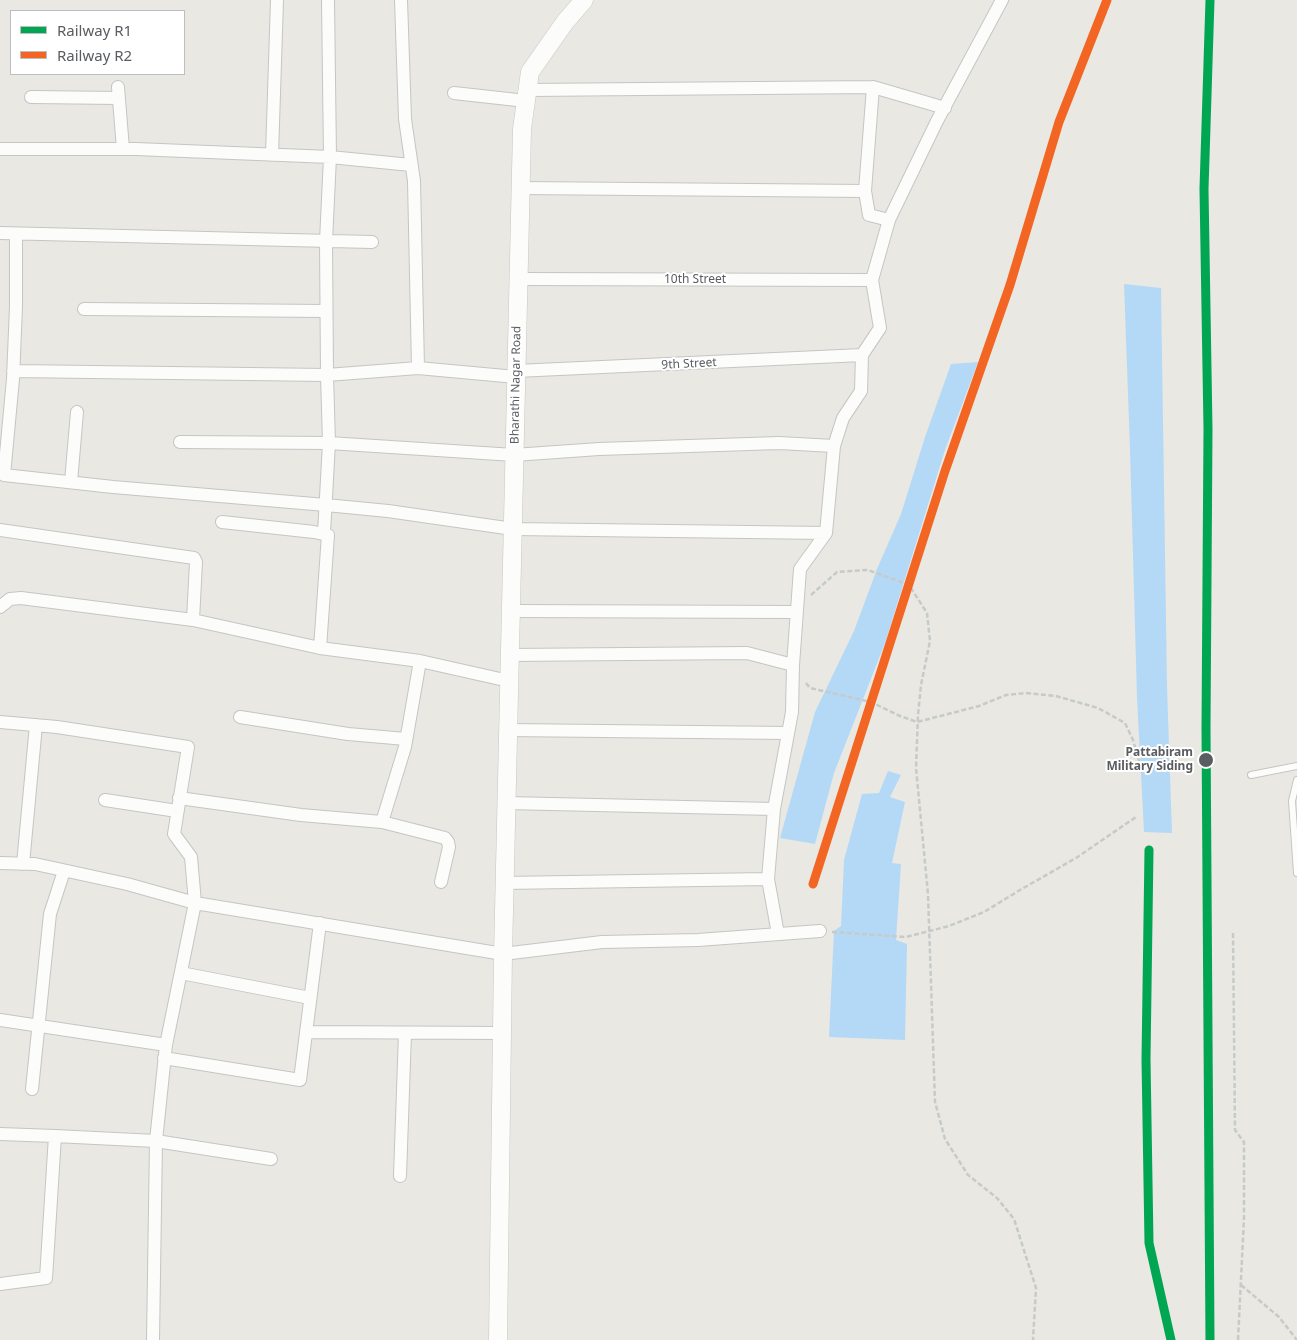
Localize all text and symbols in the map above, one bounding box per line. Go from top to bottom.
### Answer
legend [10,10,185,75]
text: Railway R1 [57,20,132,40]
text: Railway R2 [57,45,132,65]
street label: 10th Street [664,273,726,287]
street label: Bharathi Nagar Road [508,326,524,444]
street label: 9th Street [661,355,717,373]
place label: Pattabiram Military Siding [1106,746,1193,774]
marker: Pattabiram Military Siding [1197,751,1215,769]

